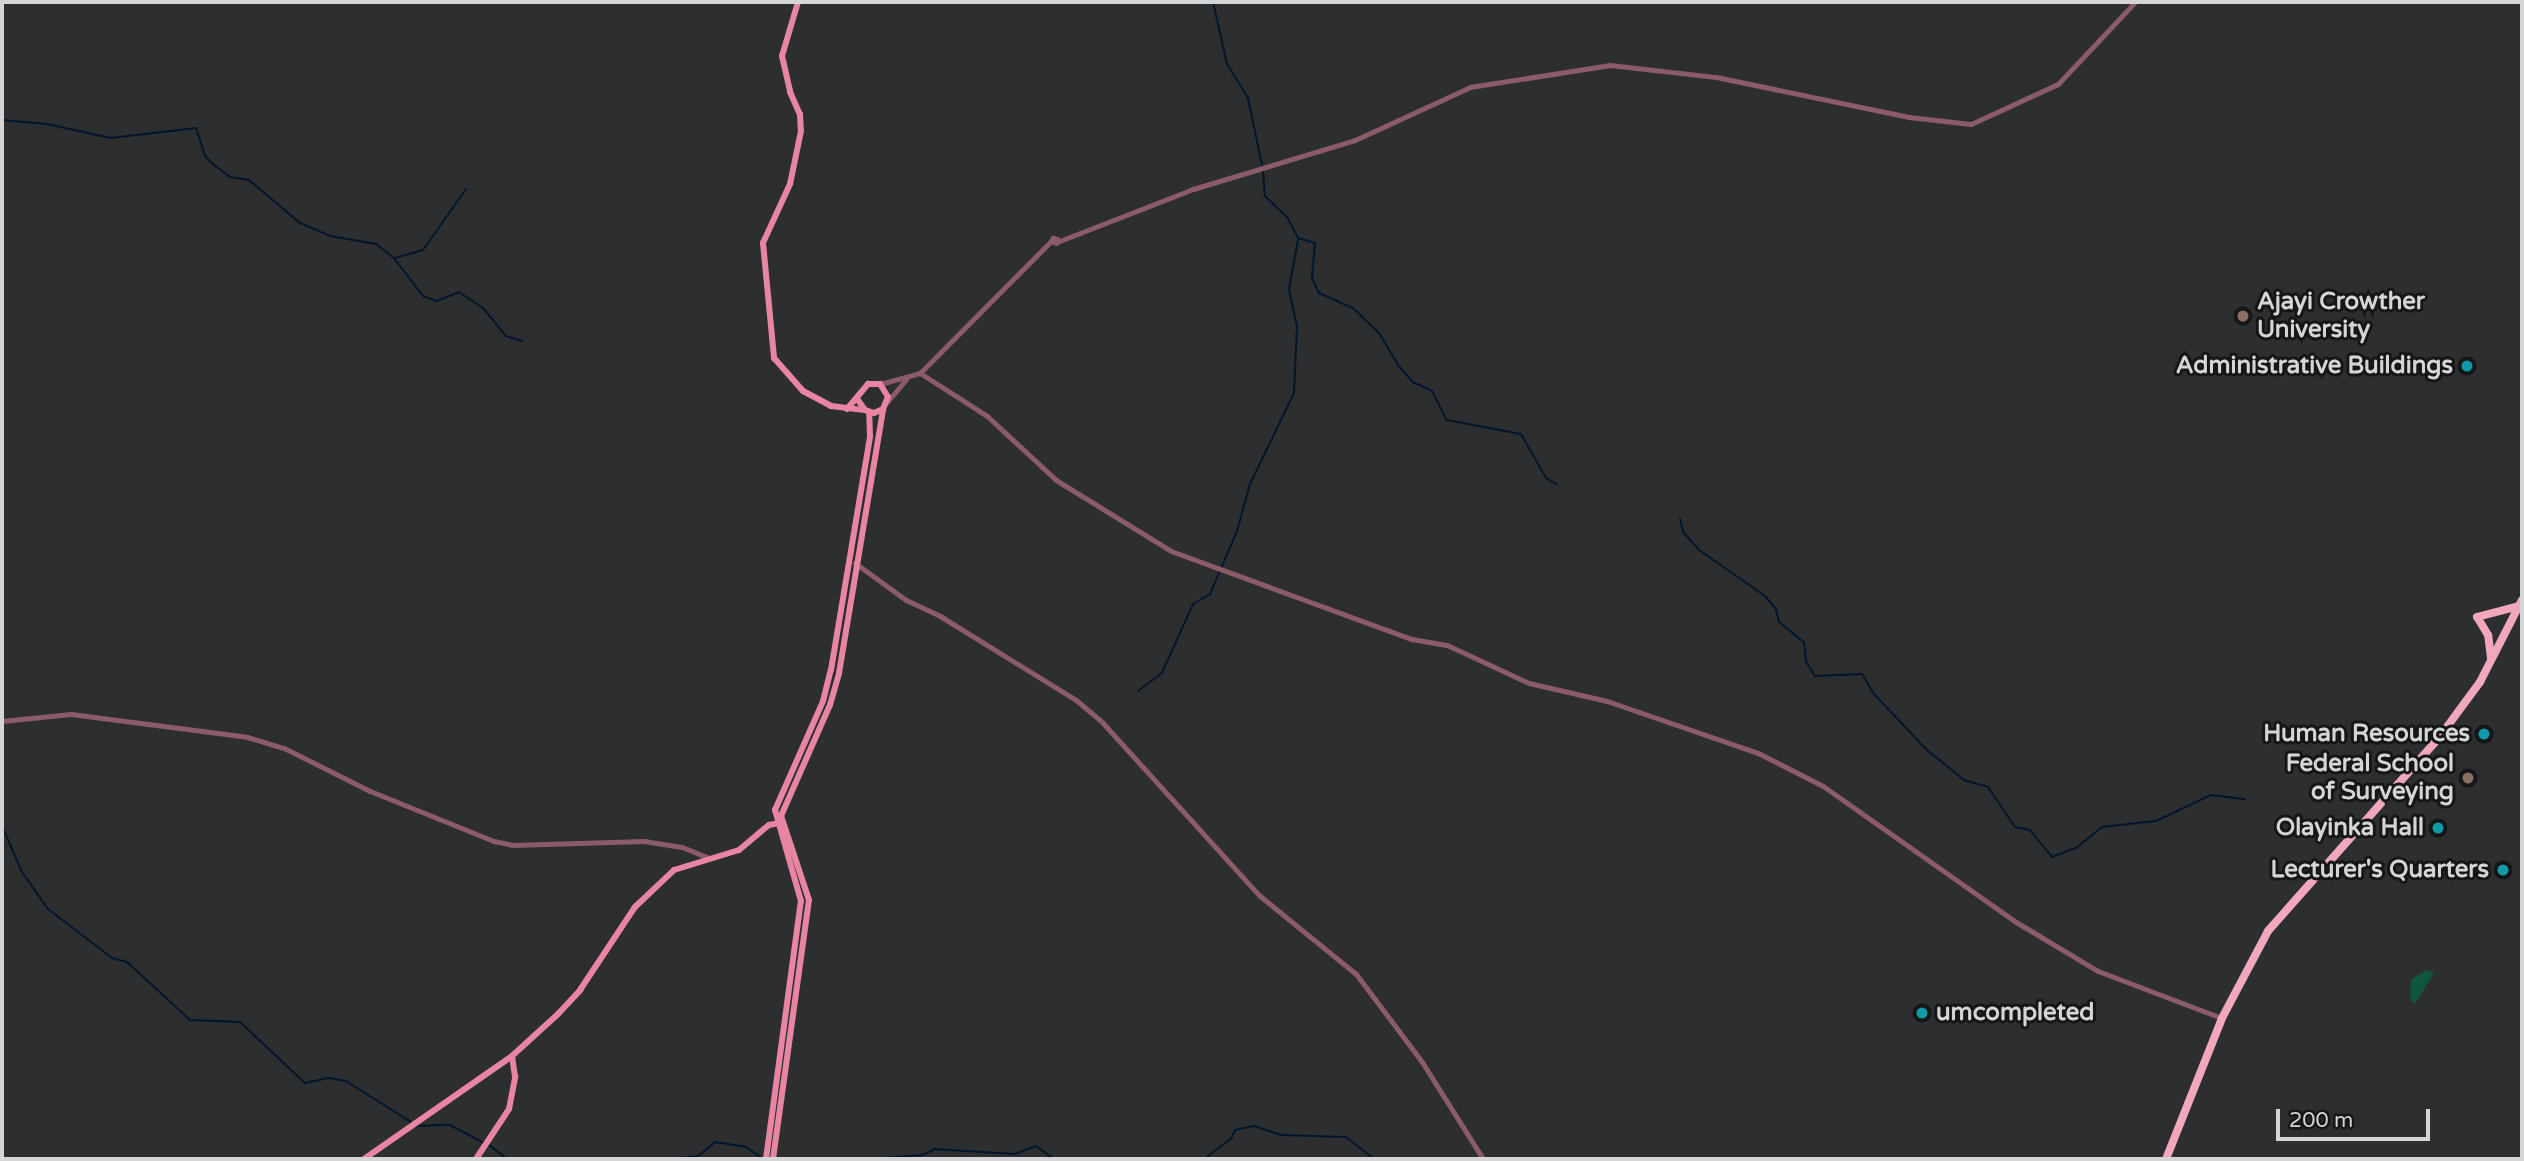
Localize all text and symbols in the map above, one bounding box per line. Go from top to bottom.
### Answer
place label: Ajayi Crowther University [2257,288,2425,344]
marker: Ajayi Crowther University [2235,308,2251,324]
place label: Administrative Buildings [2176,352,2453,380]
marker: Administrative Buildings [2459,358,2475,374]
place label: Human Resources [2263,720,2470,748]
marker: Human Resources [2476,726,2492,742]
place label: Federal School of Surveying [2286,750,2454,806]
marker: Federal School of Surveying [2460,770,2476,786]
place label: Olayinka Hall [2276,814,2424,842]
marker: Olayinka Hall [2430,820,2446,836]
place label: Lecturer's Quarters [2270,856,2489,884]
marker: Lecturer's Quarters [2495,862,2511,878]
place label: umcompleted [1936,999,2094,1027]
marker: umcompleted [1914,1005,1930,1021]
scale bar [2279,1094,2433,1138]
text: 200 m [2289,1108,2353,1133]

